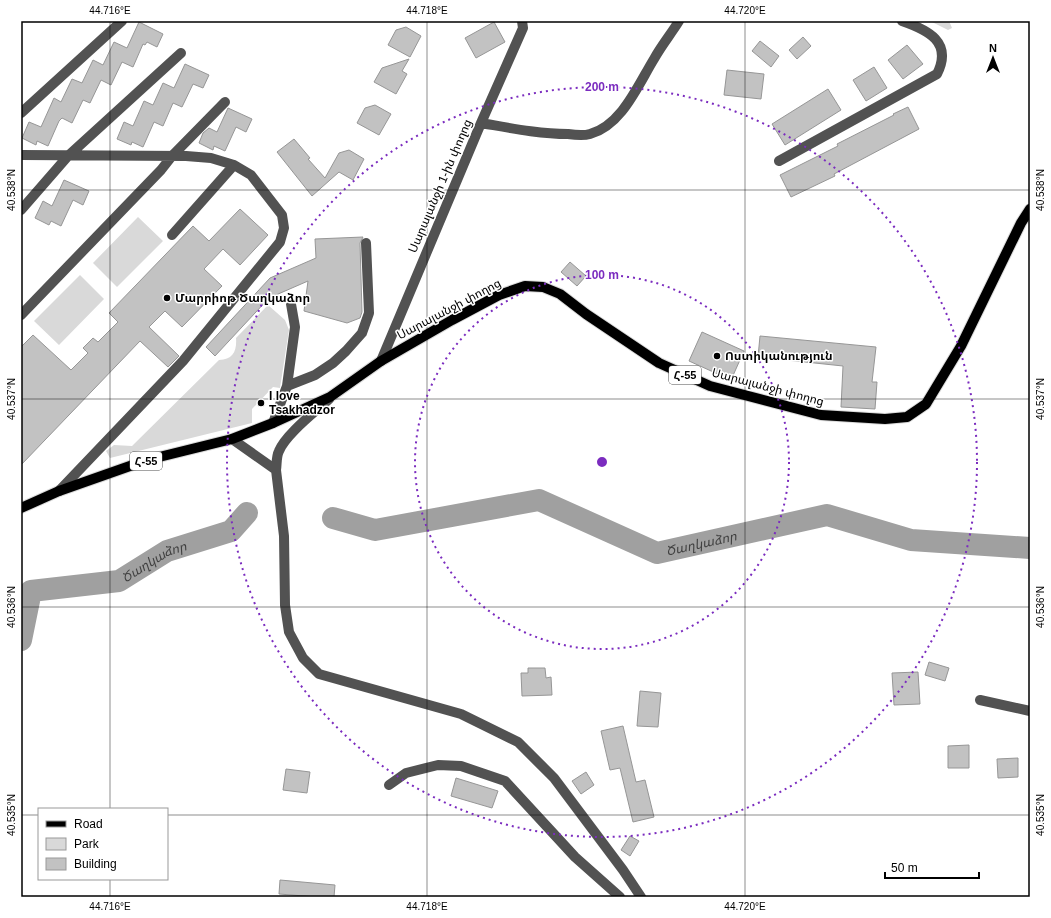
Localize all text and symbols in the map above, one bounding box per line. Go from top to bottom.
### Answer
text: 44.716°E [89,5,131,16]
text: 44.718°E [406,5,448,16]
text: 44.720°E [724,5,766,16]
north arrow [973,38,1013,78]
text: N [989,42,997,54]
text: 200 m [585,80,619,94]
street label: Սարալանջի 1-ին փողոց [405,117,475,255]
text: 40.538°N [6,169,17,211]
text: 40.538°N [1035,169,1046,211]
text: 100 m [585,268,619,282]
street label: Սարալանջի փողոց [395,276,503,342]
place label: Մարրիոթ Ծաղկաձոր [175,291,310,305]
marker: Մարրիոթ Ծաղկաձոր [162,293,172,303]
place label: Ոստիկանություն [725,349,833,363]
marker: Ոստիկանություն [712,351,722,361]
street label: Սարալանջի փողոց [710,365,826,409]
road number: Հ-55 [669,366,701,384]
text: 40.537°N [6,378,17,420]
text: 40.537°N [1035,378,1046,420]
place label: I love Tsakhadzor [269,389,335,417]
marker: I love Tsakhadzor [256,398,266,408]
road number: Հ-55 [130,452,162,470]
centre of rings [595,455,609,469]
water label: Ծաղկաձոր [664,528,739,559]
water label: Ծաղկաձոր [119,538,189,585]
text: 40.536°N [6,586,17,628]
text: 40.536°N [1035,586,1046,628]
text: 40.535°N [6,794,17,836]
text: 40.535°N [1035,794,1046,836]
legend [38,808,168,880]
text: Road [74,817,103,831]
text: Park [74,837,100,851]
scale bar [885,854,979,880]
text: Building [74,857,117,871]
text: 50 m [891,861,918,875]
text: 44.716°E [89,901,131,912]
text: 44.718°E [406,901,448,912]
text: 44.720°E [724,901,766,912]

